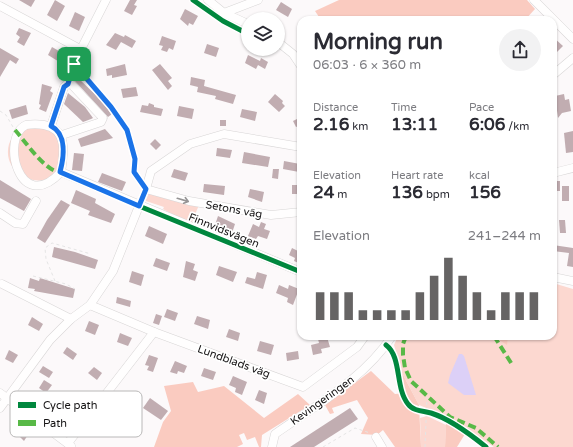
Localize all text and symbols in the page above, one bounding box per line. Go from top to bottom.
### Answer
map controls [241,12,285,56]
button: layers [241,12,285,56]
text: Morning run [313,29,443,55]
button: share [499,29,541,71]
pin [57,47,91,81]
icon: arrive [63,53,85,75]
text: 06:03 · 6 × 360 m [313,57,421,73]
text: Distance [313,101,358,114]
text: Time [391,101,417,114]
text: Pace [469,101,494,114]
text: 2.16 [313,114,349,135]
text: 13:11 [391,114,438,135]
text: 6:06 [469,114,505,135]
text: km [349,120,368,133]
text: /km [505,120,529,133]
text: Elevation [313,169,361,182]
text: Heart rate [391,169,443,182]
text: kcal [469,169,490,182]
text: 24 [313,182,334,203]
text: 136 [391,182,423,203]
text: 156 [469,182,501,203]
text: m [334,188,347,201]
text: bpm [423,188,450,201]
one-way arrow [176,196,189,204]
street label: Setons väg [204,198,263,221]
street label: Finnvidsvägen [187,210,261,251]
text: Elevation [313,228,370,244]
text: 241–244 m [468,228,541,244]
street label: Lundblads väg [196,342,272,381]
street label: Kevingeringen [288,373,357,428]
legend [10,391,142,437]
text: Cycle path [43,399,98,412]
text: Path [43,417,67,430]

